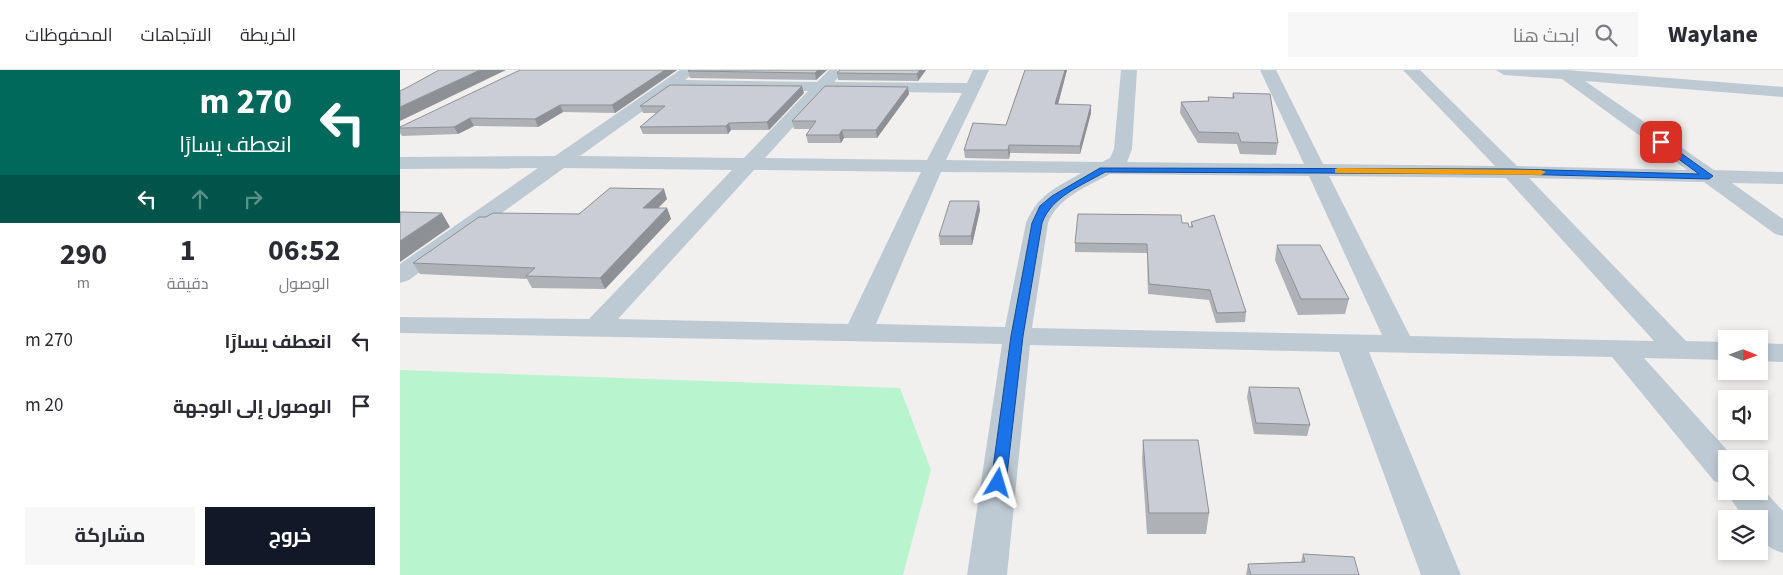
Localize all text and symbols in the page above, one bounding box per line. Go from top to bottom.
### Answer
search box [1288,12,1638,57]
text: Waylane [1668,17,1758,52]
icon: search [1592,21,1620,49]
text: المحفوظات [25,23,113,48]
text: الاتجاهات [141,23,212,48]
text: الخريطة [240,23,296,48]
text: ابحث هنا [1513,23,1580,50]
text: 270 m [200,77,292,127]
icon: left [310,90,375,155]
pin [1640,121,1682,163]
icon: arrive [1647,128,1675,156]
text: انعطف يسارًا [179,129,292,161]
icon: left [133,185,161,213]
icon: ahead [186,185,214,213]
icon: right [239,185,267,213]
text: 1 [180,229,196,272]
text: 06:52 [268,229,340,272]
text: 290 [60,233,107,276]
text: m [77,272,90,294]
text: دقيقة [167,273,208,295]
text: الوصول [279,273,330,295]
text: 270 m [25,327,73,354]
icon: left [347,327,375,355]
text: انعطف يسارًا [225,329,332,356]
north arrow [1718,330,1768,380]
map controls [1718,330,1768,560]
button: sound [1718,390,1768,440]
text: 20 m [25,392,63,419]
icon: arrive [347,392,375,420]
text: الوصول إلى الوجهة [173,394,332,421]
button: search [1718,450,1768,500]
position arrow [971,456,1023,508]
button: مشاركة [25,507,195,565]
button: خروج [205,507,375,565]
button: layers [1718,510,1768,560]

